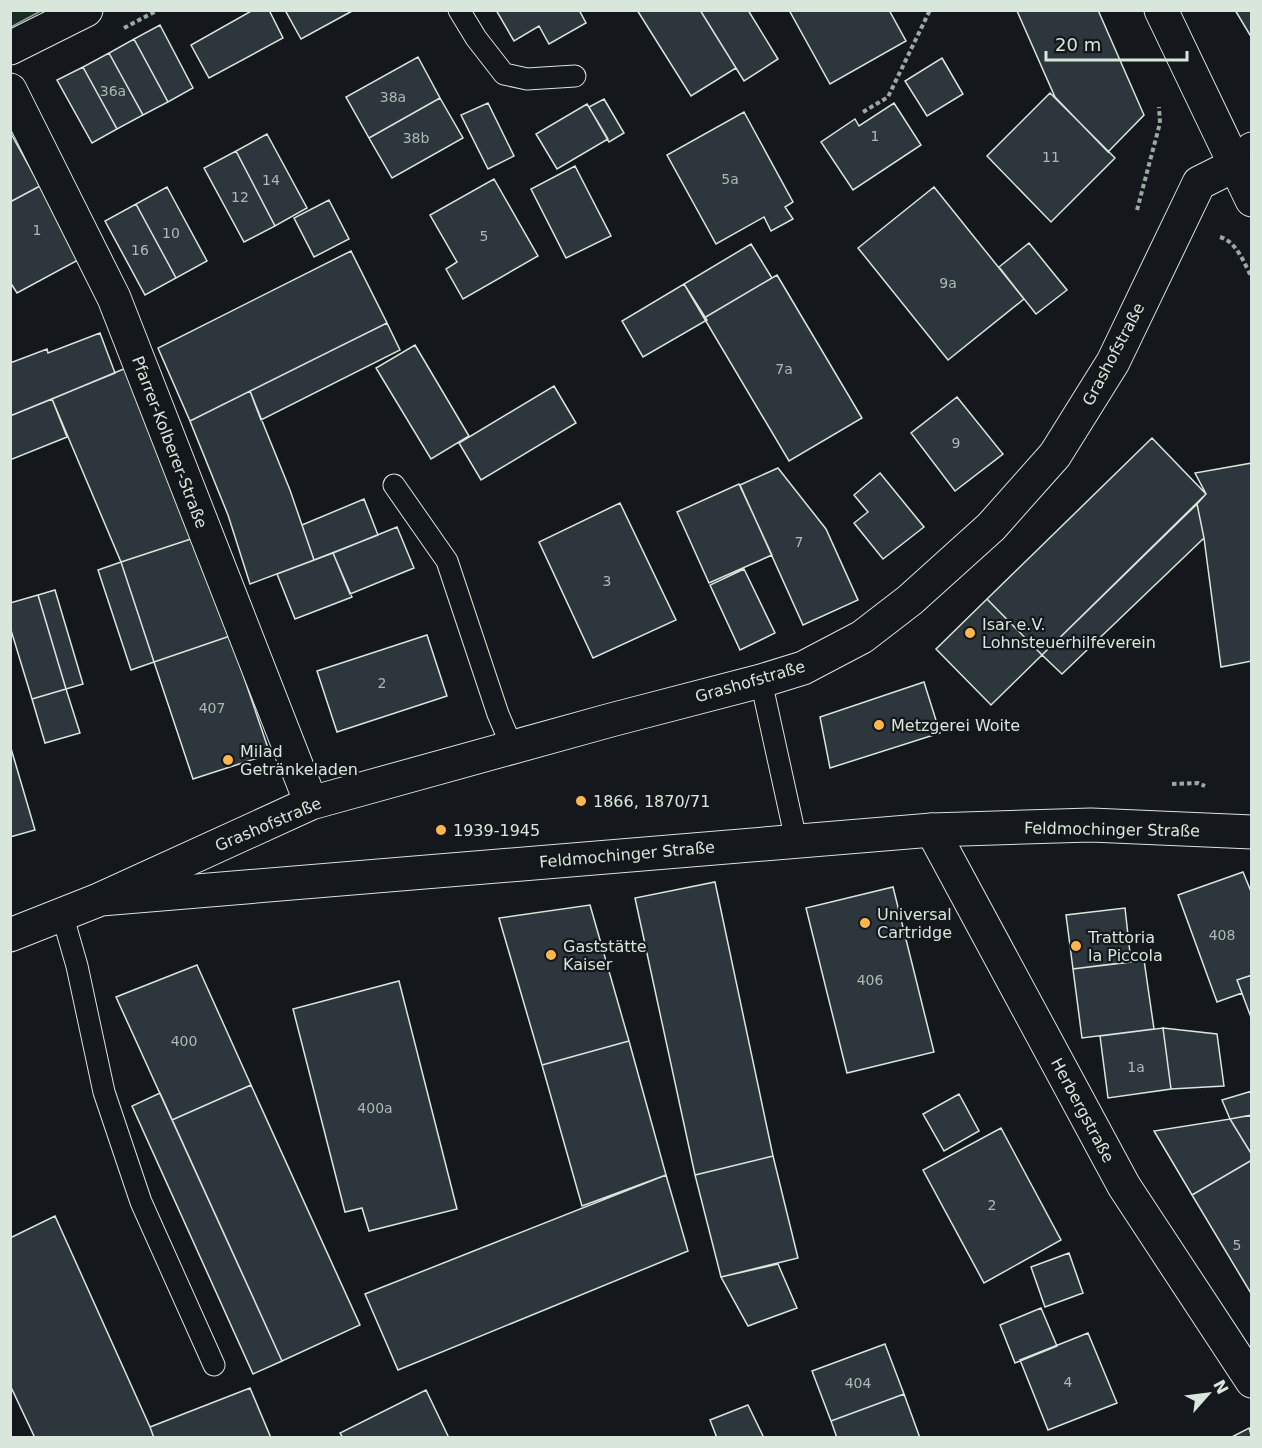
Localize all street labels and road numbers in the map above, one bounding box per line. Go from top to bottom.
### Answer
street label: Grashofstraße [1078,300,1148,409]
street label: Pfarrer-Kolberer-Straße [128,353,211,531]
street label: Grashofstraße [693,657,807,706]
street label: Grashofstraße [212,794,324,855]
street label: Feldmochinger Straße [1024,818,1200,841]
street label: Feldmochinger Straße [539,837,716,872]
street label: Herbergstraße [1047,1055,1118,1166]

